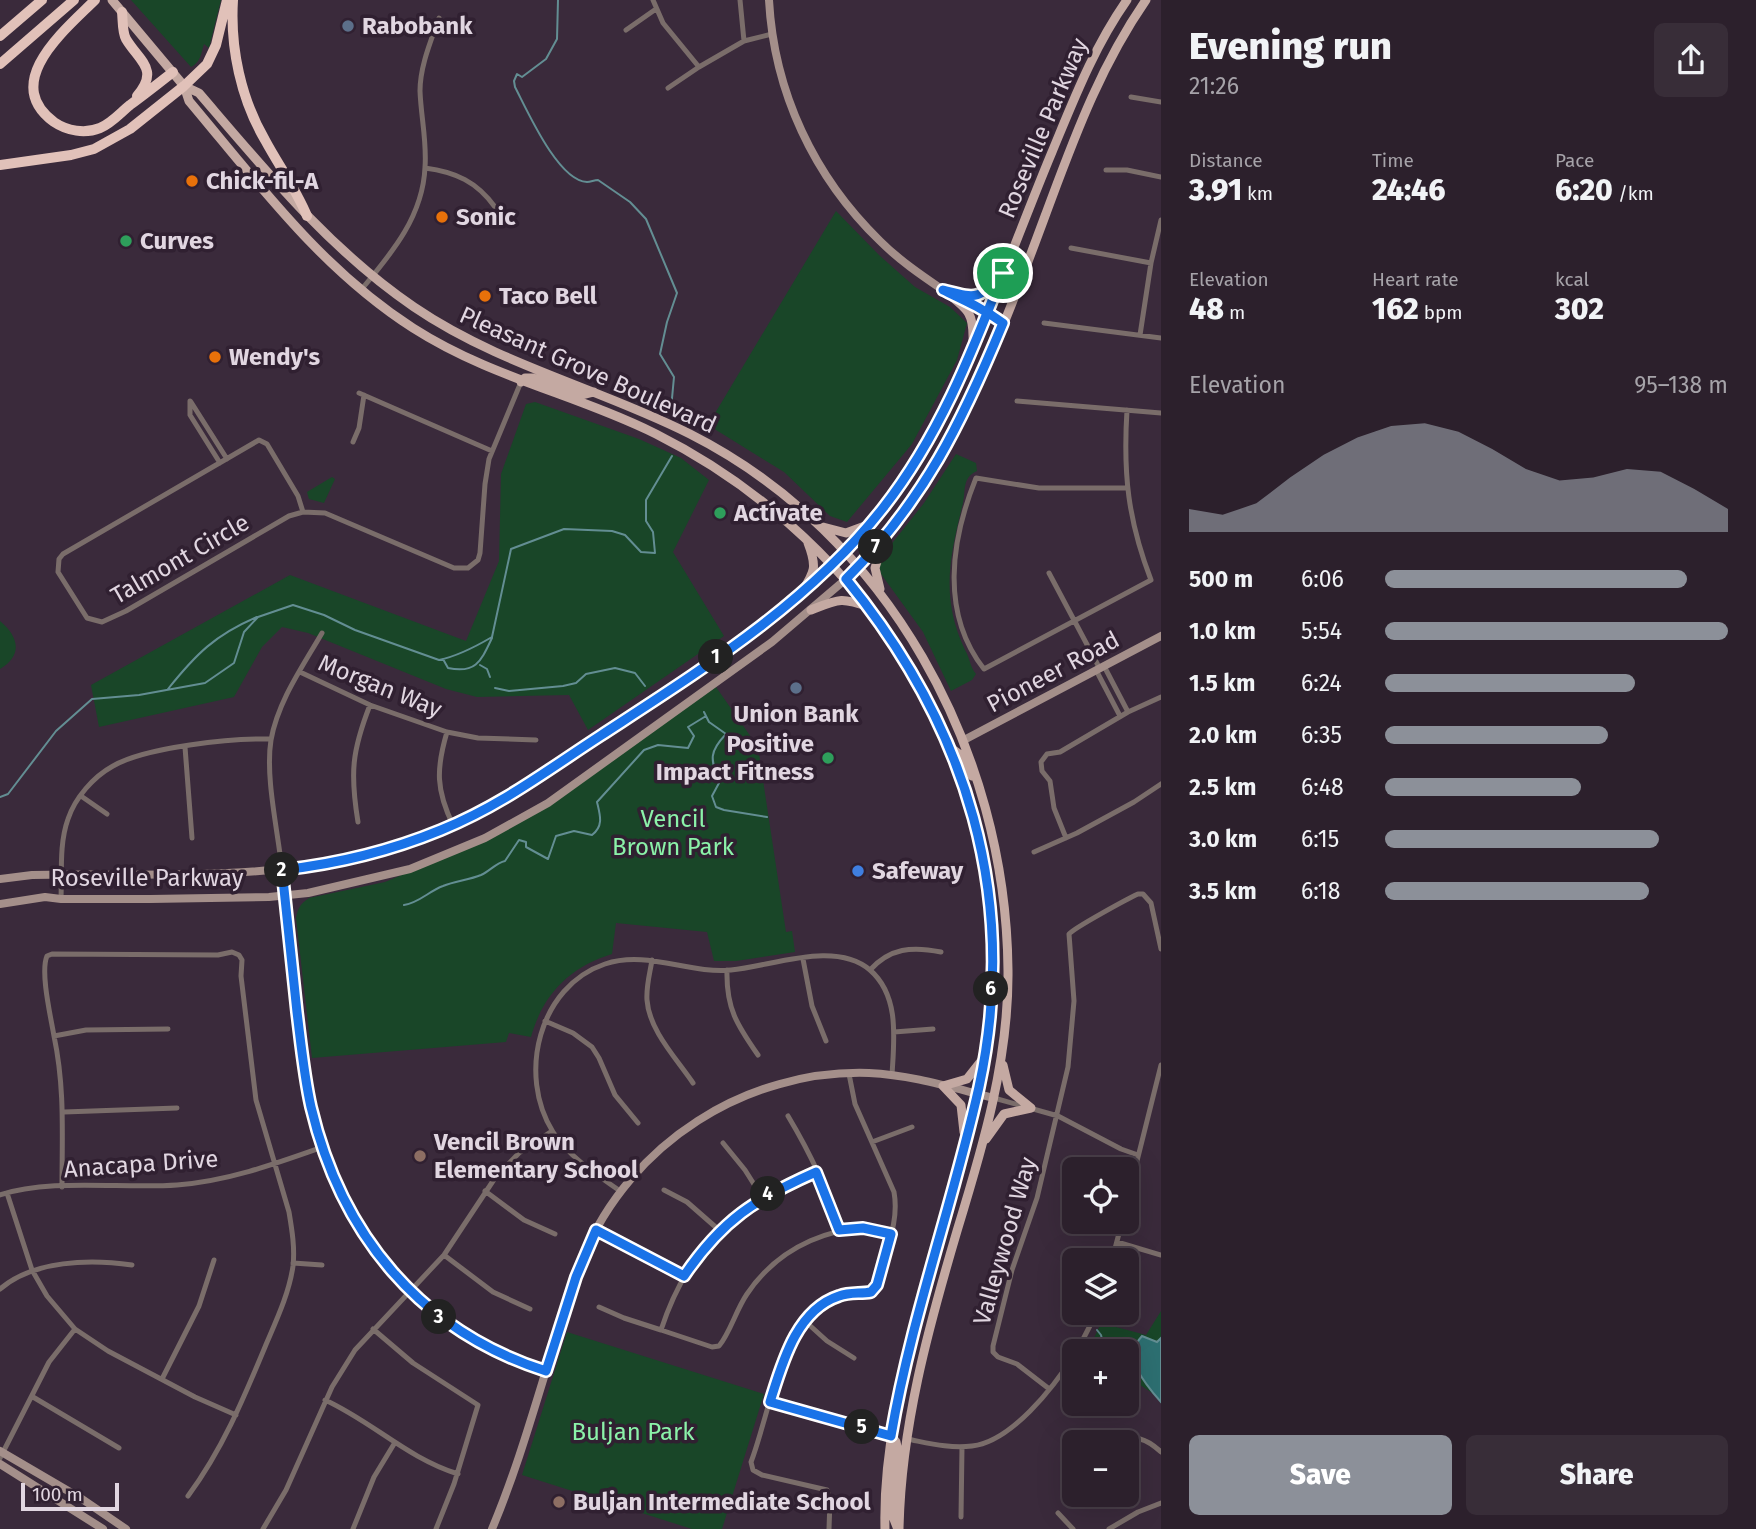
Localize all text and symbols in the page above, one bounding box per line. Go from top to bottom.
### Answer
place label: Rabobank [362,12,473,40]
marker: Rabobank [340,18,356,34]
text: Evening run [1189,23,1392,69]
button: share [1654,23,1728,97]
street label: Roseville Parkway [992,34,1094,222]
text: 21:26 [1189,72,1239,100]
text: Distance [1189,149,1263,172]
text: Time [1372,149,1414,172]
text: Pace [1555,149,1594,172]
place label: Chick-fil-A [206,167,319,195]
text: 3.91 [1189,172,1242,208]
text: 24:46 [1372,172,1446,208]
text: 6:20 [1555,172,1613,208]
marker: Chick-fil-A [184,173,200,189]
text: km [1242,182,1273,205]
text: /km [1613,182,1654,205]
place label: Sonic [456,203,516,231]
marker: Sonic [434,209,450,225]
place label: Curves [140,227,214,255]
marker: Curves [118,233,134,249]
pin [973,243,1033,303]
icon: arrive [984,254,1022,292]
text: Elevation [1189,268,1269,291]
text: Heart rate [1372,268,1459,291]
text: kcal [1555,268,1589,291]
place label: Taco Bell [499,282,598,310]
marker: Taco Bell [477,288,493,304]
text: 48 [1189,291,1224,327]
text: 162 [1372,291,1419,327]
text: 302 [1555,291,1604,327]
street label: Pleasant Grove Boulevard [455,301,721,439]
text: m [1224,301,1245,324]
text: bpm [1419,301,1463,324]
place label: Wendy's [229,343,320,371]
marker: Wendy's [207,349,223,365]
text: Elevation [1189,371,1285,399]
text: 95–138 m [1634,371,1728,399]
place label: Actívate [733,499,823,527]
marker: Actívate [712,505,728,521]
street label: Talmont Circle [106,508,254,610]
pin: 7 [858,530,894,564]
text: 7 [871,535,880,558]
text: 500 m [1189,565,1253,593]
text: 6:06 [1301,565,1344,593]
text: 1.0 km [1189,617,1256,645]
text: 5:54 [1301,617,1342,645]
street label: Pioneer Road [982,625,1124,719]
pin: 1 [698,640,734,674]
text: 1 [711,645,720,668]
street label: Morgan Way [314,649,446,724]
text: 1.5 km [1189,669,1255,697]
text: 6:24 [1301,669,1342,697]
marker: Union Bank [788,680,804,696]
place label: Union Bank [734,700,859,728]
text: 2.0 km [1189,721,1257,749]
text: 6:35 [1301,721,1342,749]
place label: Positive Impact Fitness [656,730,814,786]
marker: Positive Impact Fitness [820,750,836,766]
text: 2.5 km [1189,773,1257,801]
text: 6:48 [1301,773,1344,801]
park label: Vencil Brown Park [612,805,735,861]
text: 3.0 km [1189,825,1257,853]
text: 6:15 [1301,825,1339,853]
pin: 2 [264,852,300,888]
place label: Safeway [872,857,964,885]
text: 2 [277,858,286,881]
marker: Safeway [850,863,866,879]
street label: Roseville Parkway [51,864,244,892]
text: 3.5 km [1189,877,1257,905]
text: 6:18 [1301,877,1341,905]
pin: 6 [974,972,1009,1006]
text: 6 [985,977,996,1000]
place label: Vencil Brown Elementary School [433,1128,639,1184]
street label: Anacapa Drive [63,1145,219,1183]
marker: Vencil Brown Elementary School [412,1148,428,1164]
street label: Valleywood Way [968,1154,1042,1328]
map controls [1062,1157,1139,1507]
button: locate [1062,1157,1139,1234]
pin: 4 [750,1176,786,1212]
text: 4 [762,1182,773,1205]
button: layers [1062,1248,1139,1325]
pin: 3 [422,1300,457,1334]
text: 3 [434,1305,443,1328]
button: + [1062,1339,1139,1416]
pin: 5 [844,1410,880,1444]
text: 5 [856,1415,867,1438]
park label: Buljan Park [571,1418,695,1446]
button: − [1062,1430,1139,1507]
button: Save [1189,1435,1452,1515]
button: Share [1466,1435,1728,1515]
scale bar [21,1480,119,1512]
text: 100 m [32,1483,83,1506]
place label: Buljan Intermediate School [573,1488,871,1516]
marker: Buljan Intermediate School [551,1494,567,1510]

